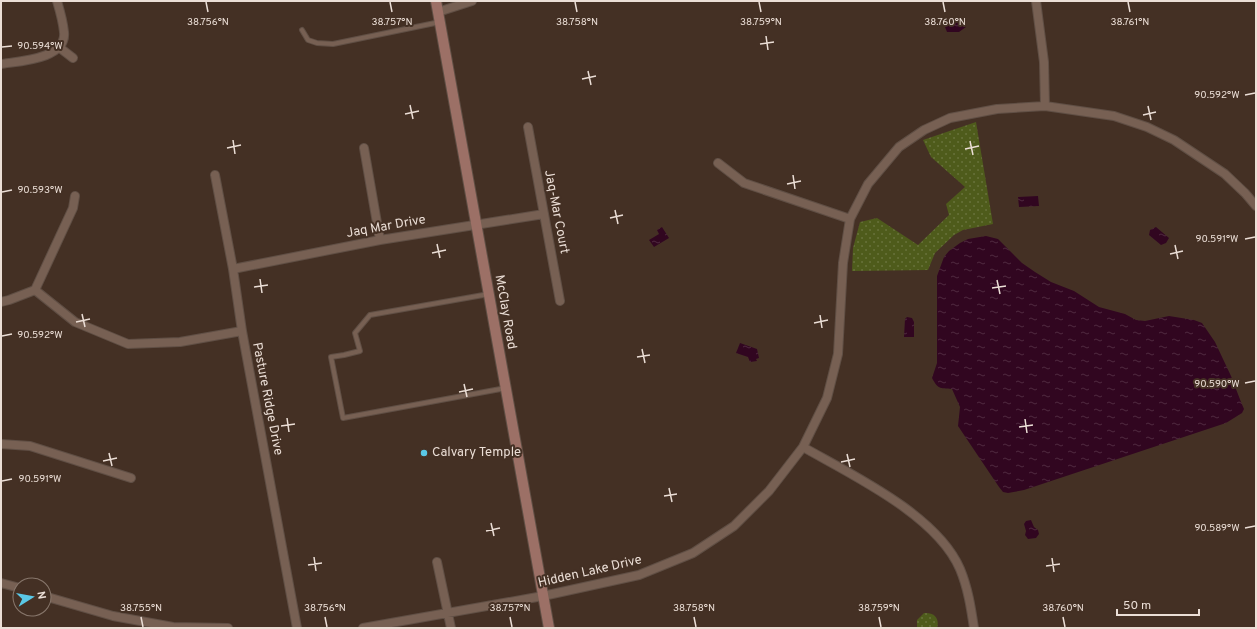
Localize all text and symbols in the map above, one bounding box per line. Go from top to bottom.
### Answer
text: 38.756°N [187,16,229,29]
text: 38.757°N [371,16,413,29]
text: 38.758°N [556,16,598,29]
text: 38.759°N [740,16,782,29]
text: 38.760°N [924,16,966,29]
text: 38.761°N [1111,16,1149,29]
text: 90.594°W [17,40,63,53]
text: 90.592°W [1194,89,1240,102]
street label: Jaq-Mar Court [540,169,572,255]
text: 90.593°W [17,184,63,197]
street label: Jaq Mar Drive [345,212,427,242]
text: 90.591°W [1196,233,1238,246]
street label: McClay Road [491,273,519,351]
text: 90.592°W [17,329,63,342]
street label: Pasture Ridge Drive [248,341,286,457]
text: 90.590°W [1194,378,1240,391]
place label: Calvary Temple [432,445,521,461]
marker: Calvary Temple [419,448,429,458]
text: 90.591°W [19,473,61,486]
text: 90.589°W [1194,522,1240,535]
street label: Hidden Lake Drive [537,552,643,592]
north arrow [12,577,52,617]
text: N [33,590,48,600]
scale bar [1117,591,1199,617]
text: 50 m [1123,598,1151,614]
text: 38.755°N [120,602,162,615]
text: 38.756°N [304,602,346,615]
text: 38.757°N [489,602,531,615]
text: 38.758°N [673,602,715,615]
text: 38.759°N [858,602,900,615]
text: 38.760°N [1042,602,1084,615]

